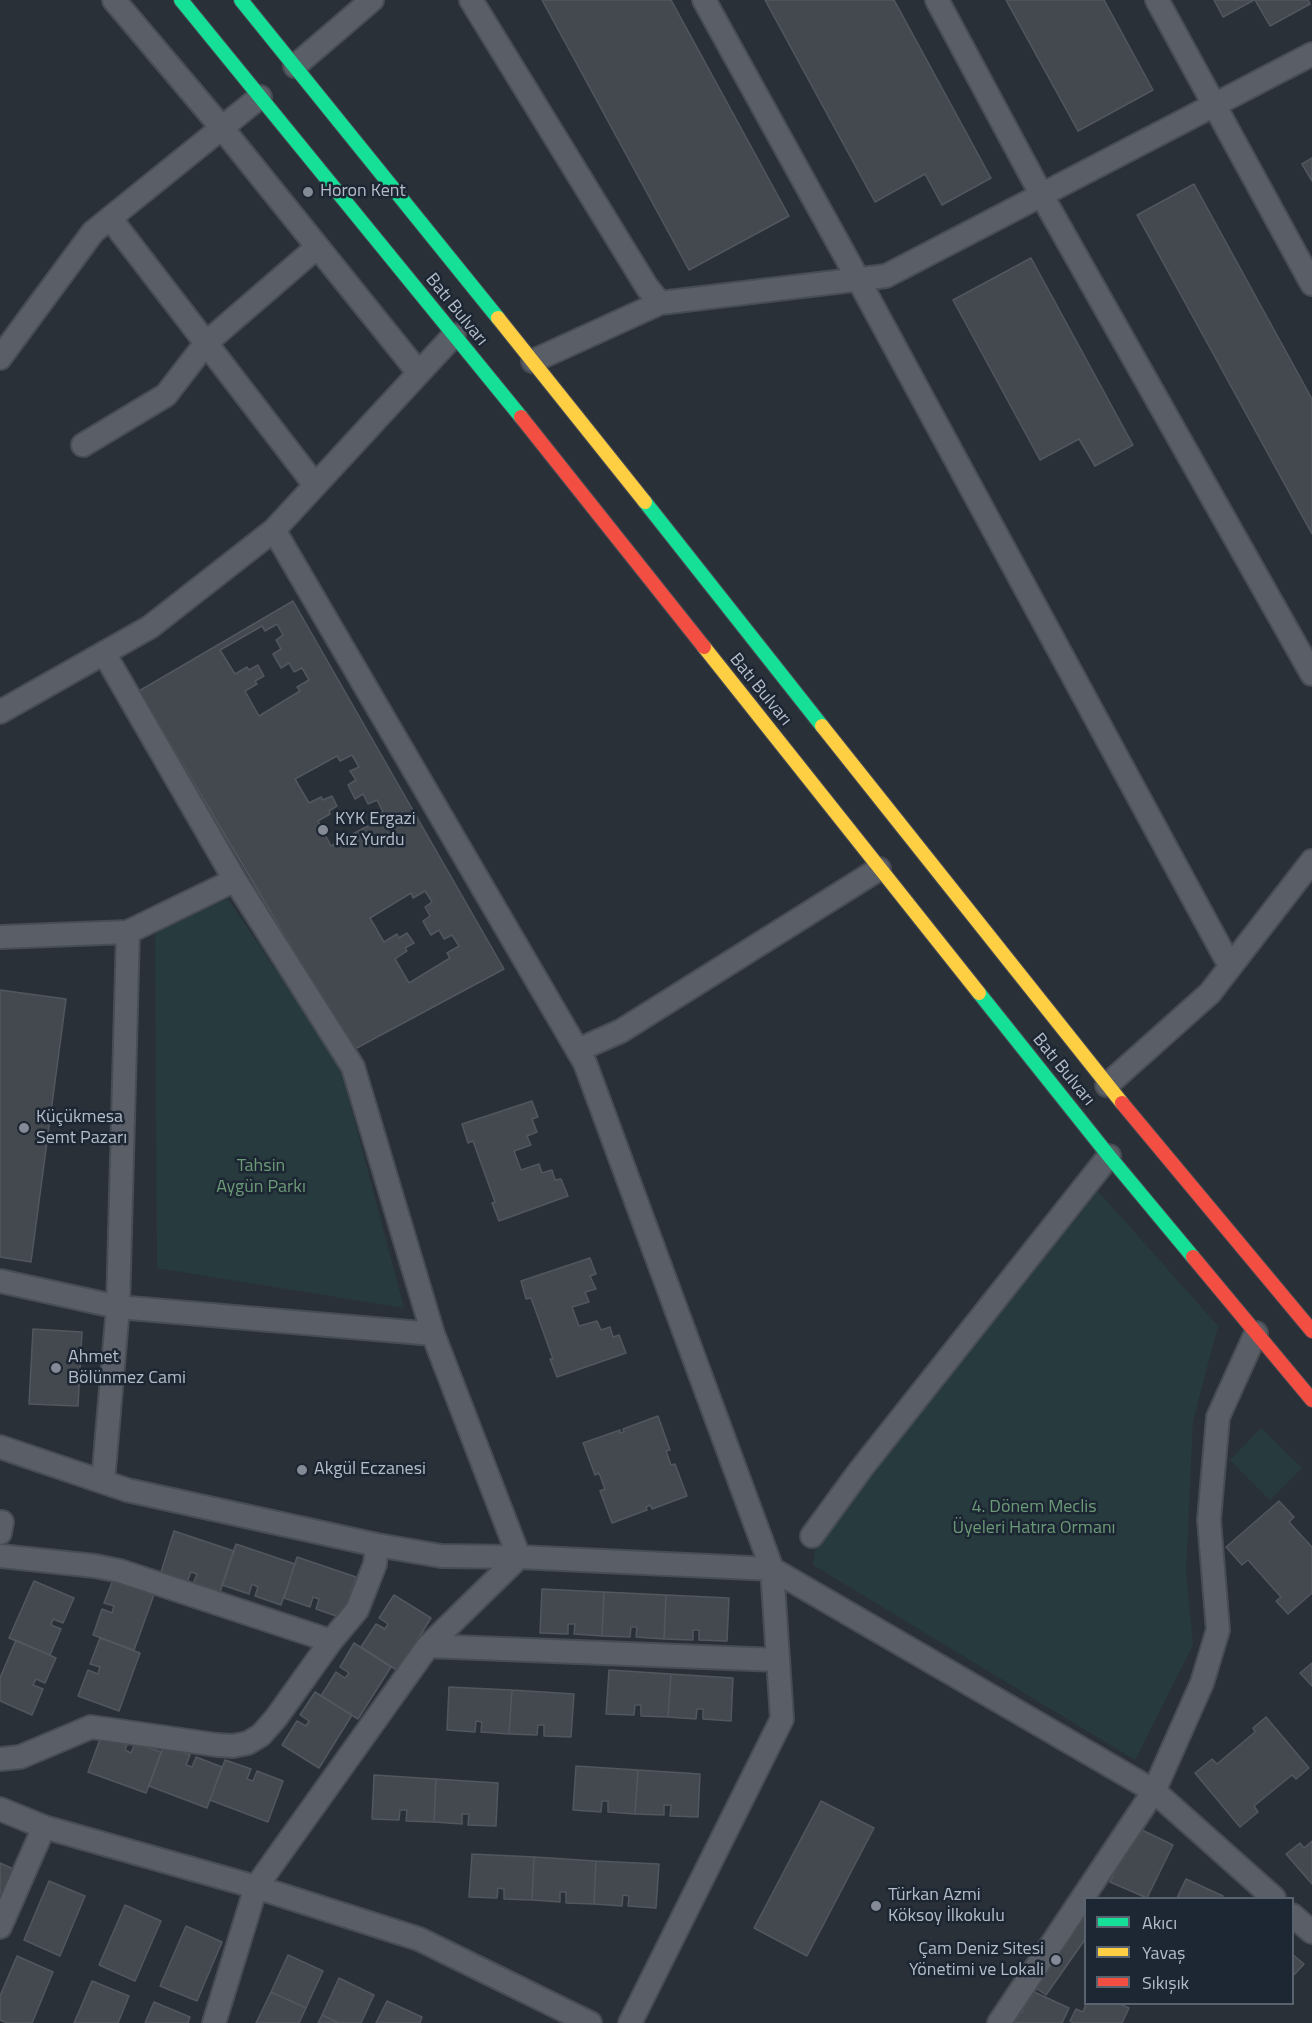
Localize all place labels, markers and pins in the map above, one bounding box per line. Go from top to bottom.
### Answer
place label: Horon Kent [320,181,406,203]
marker: Horon Kent [301,185,315,199]
place label: KYK Ergazi Kız Yurdu [335,809,416,852]
marker: KYK Ergazi Kız Yurdu [316,823,330,837]
place label: Küçükmesa Semt Pazarı [36,1107,127,1150]
marker: Küçükmesa Semt Pazarı [17,1121,31,1135]
place label: Ahmet Bölünmez Cami [68,1347,186,1390]
marker: Ahmet Bölünmez Cami [49,1361,63,1375]
place label: Akgül Eczanesi [314,1459,426,1481]
marker: Akgül Eczanesi [295,1463,309,1477]
place label: Türkan Azmi Köksoy İlkokulu [888,1885,1005,1928]
marker: Türkan Azmi Köksoy İlkokulu [869,1899,883,1913]
place label: Çam Deniz Sitesi Yönetimi ve Lokali [909,1939,1044,1982]
marker: Çam Deniz Sitesi Yönetimi ve Lokali [1049,1953,1063,1967]

